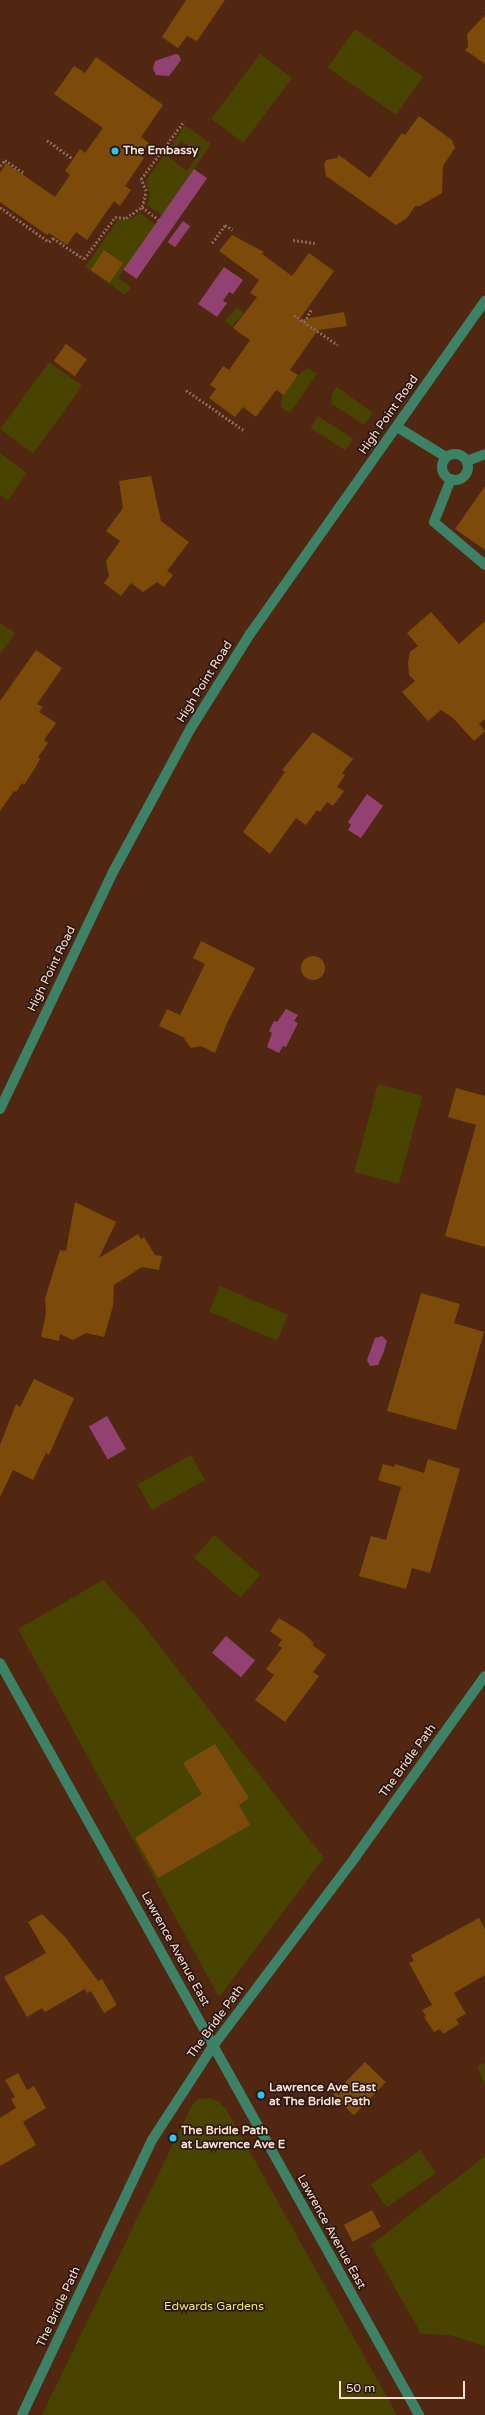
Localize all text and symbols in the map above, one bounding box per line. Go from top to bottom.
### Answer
place label: The Embassy [123,144,198,158]
marker: The Embassy [110,146,120,156]
street label: High Point Road [356,373,422,457]
street label: High Point Road [174,639,236,725]
street label: High Point Road [25,924,79,1014]
street label: The Bridle Path [377,1722,439,1800]
street label: Lawrence Avenue East [138,1889,212,2009]
street label: The Bridle Path [185,1983,247,2061]
place label: Lawrence Ave East at The Bridle Path [269,2081,376,2109]
marker: Lawrence Ave East at The Bridle Path [256,2090,266,2100]
place label: The Bridle Path at Lawrence Ave E [181,2124,285,2152]
marker: The Bridle Path at Lawrence Ave E [168,2133,178,2143]
street label: Lawrence Avenue East [294,2172,368,2292]
street label: The Bridle Path [34,2265,84,2349]
park label: Edwards Gardens [164,2300,264,2314]
scale bar [341,2373,467,2399]
text: 50 m [346,2381,375,2395]

